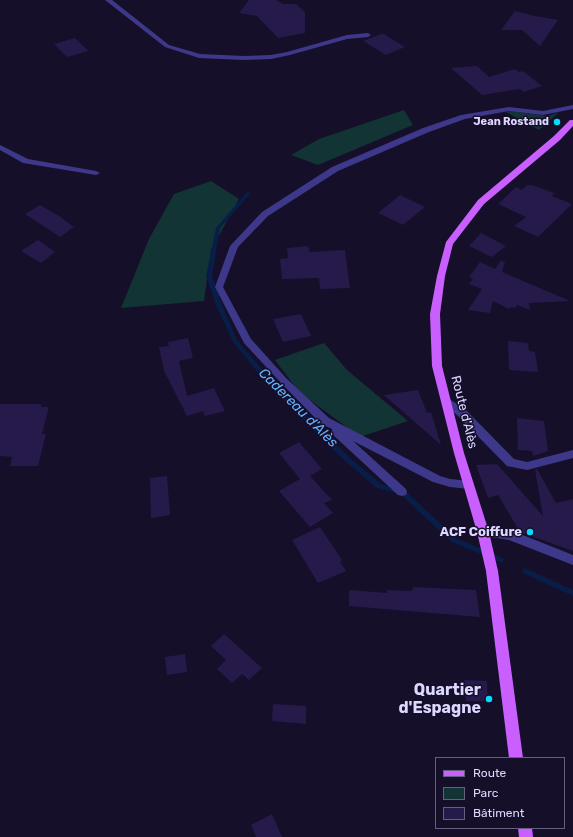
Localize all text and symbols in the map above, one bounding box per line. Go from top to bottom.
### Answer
place label: Jean Rostand [473,115,549,129]
marker: Jean Rostand [552,117,562,127]
water label: Cadereau d'Alès [255,365,341,451]
street label: Route d'Alès [447,374,481,450]
place label: ACF Coiffure [440,524,522,540]
marker: ACF Coiffure [525,527,535,537]
place label: Quartier d'Espagne [398,680,481,718]
marker: Quartier d'Espagne [484,694,494,704]
legend [435,757,565,829]
text: Route [473,766,506,780]
text: Parc [473,786,498,800]
text: Bâtiment [473,806,524,820]

